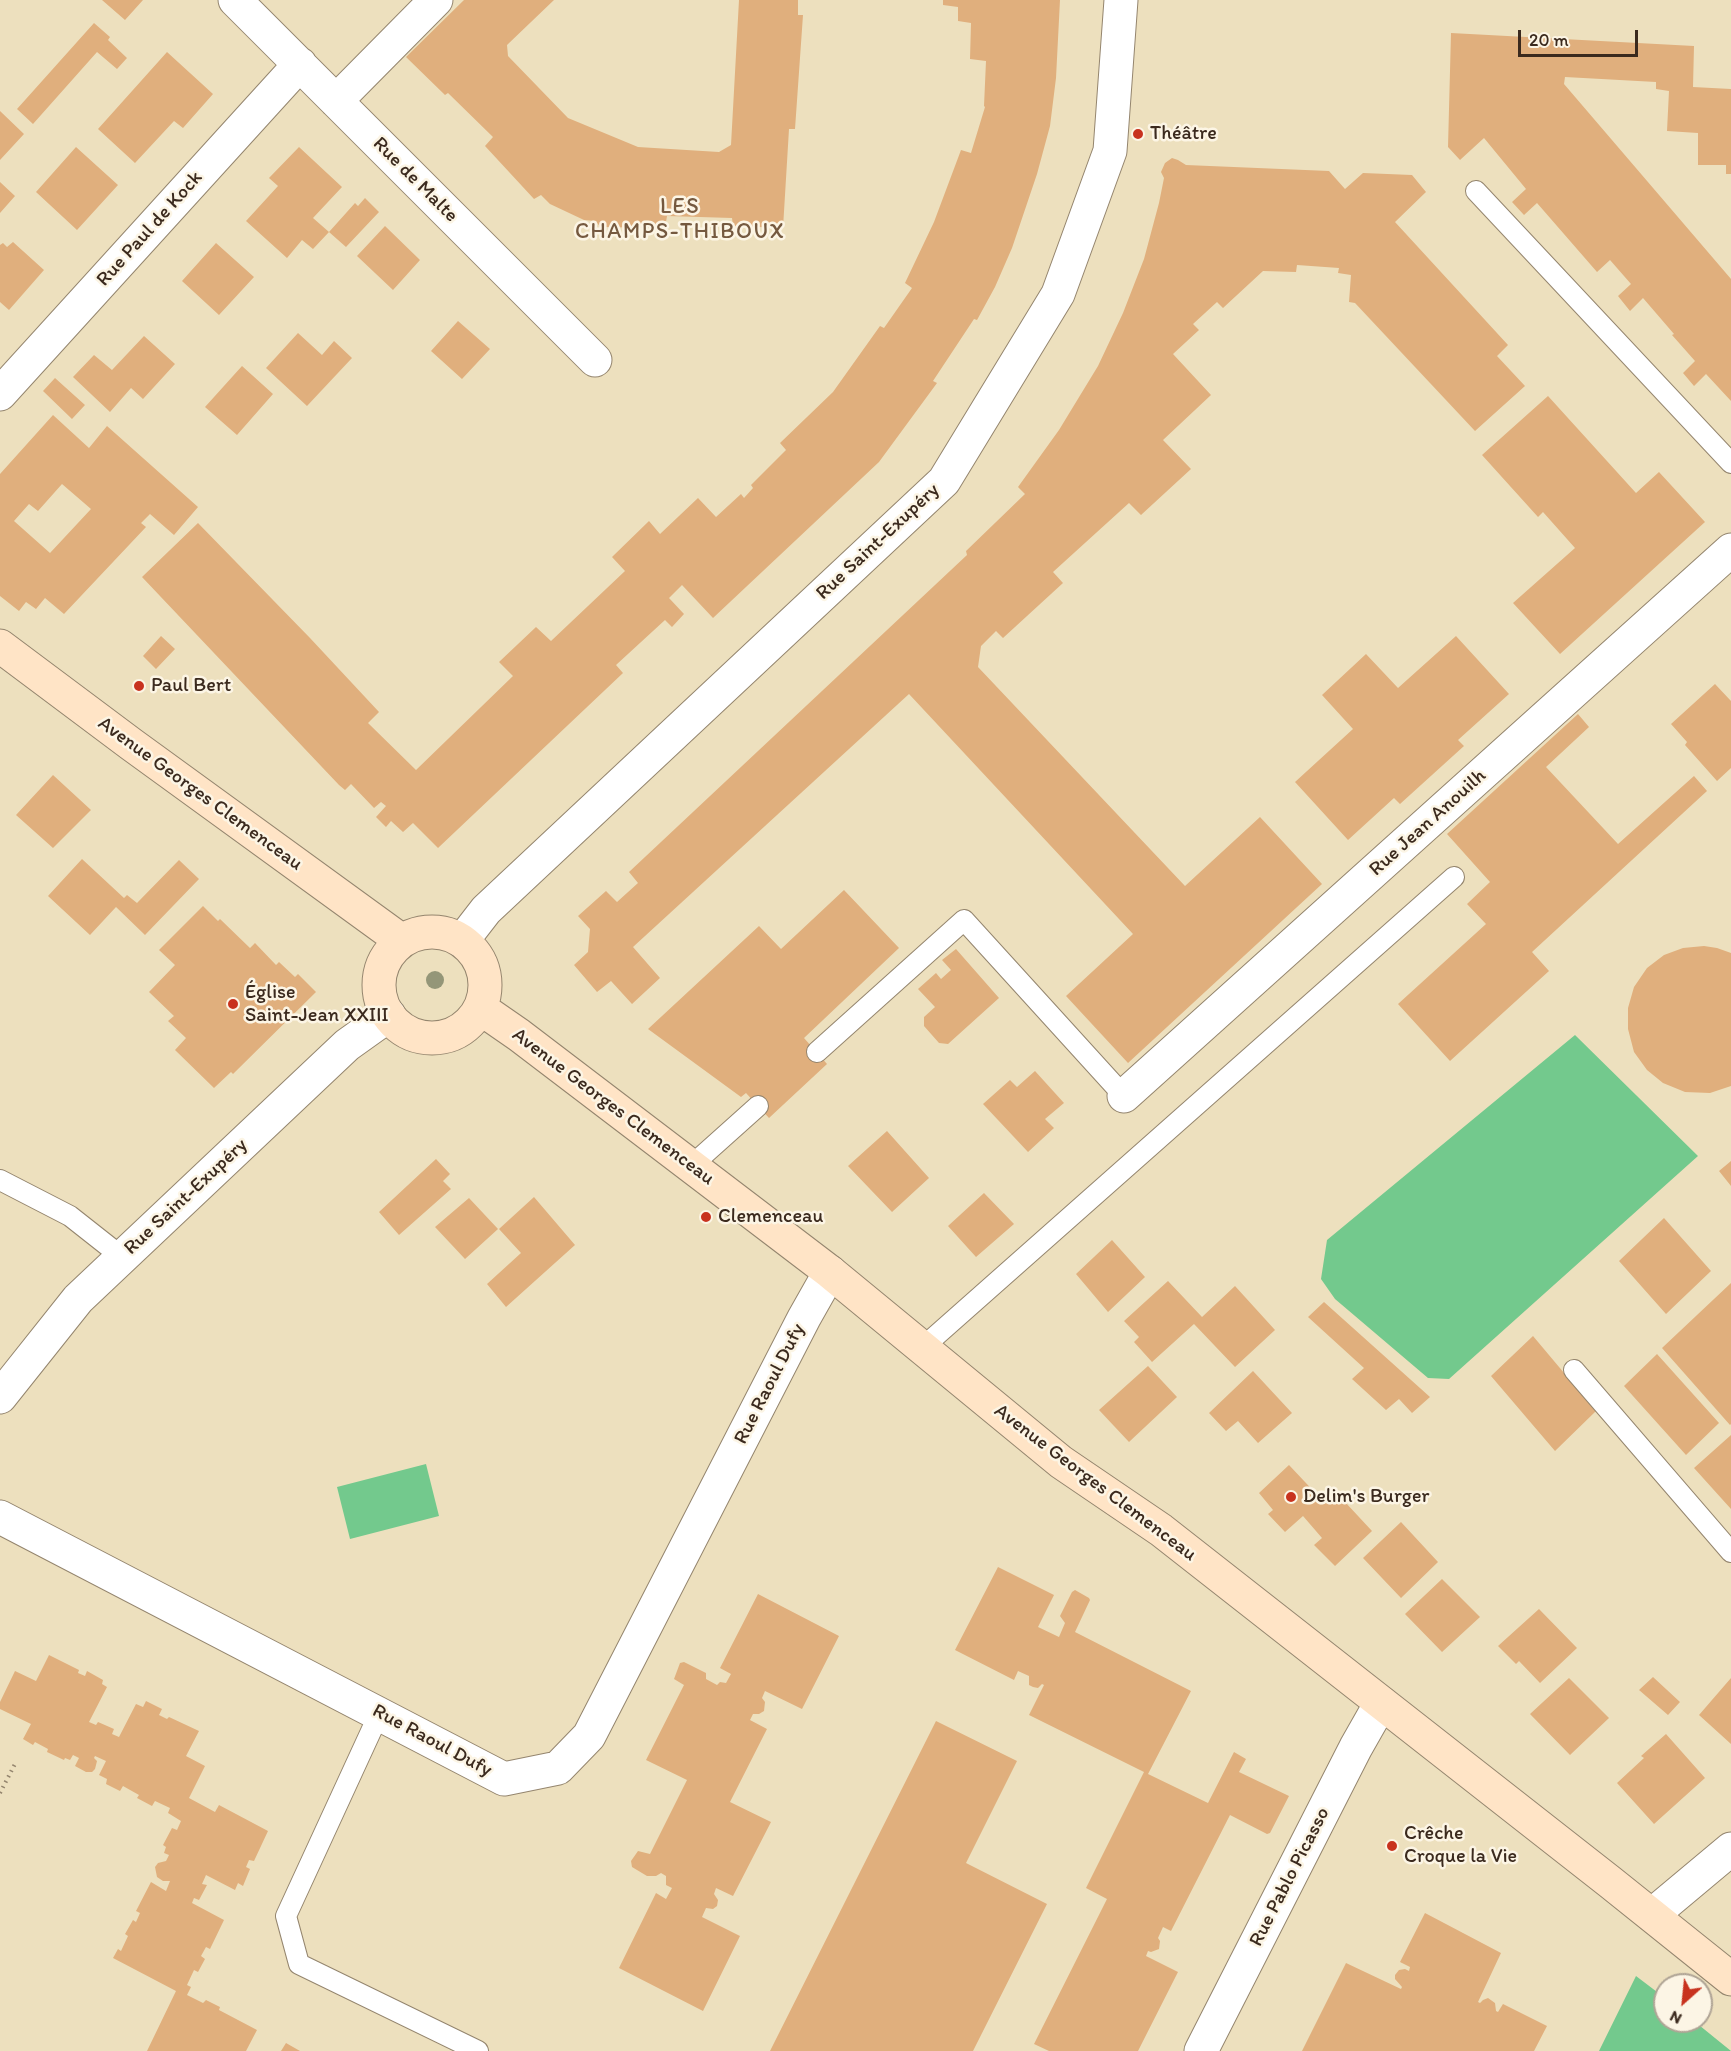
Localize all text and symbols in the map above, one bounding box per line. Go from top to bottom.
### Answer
scale bar [1521,18,1641,56]
text: 20 m [1529,29,1569,51]
place label: Théâtre [1150,122,1217,146]
marker: Théâtre [1131,127,1145,141]
street label: Rue de Malte [367,132,463,228]
street label: Rue Paul de Kock [92,166,208,292]
district label: LES CHAMPS-THIBOUX [575,194,785,246]
street label: Rue Saint-Exupéry [811,479,945,605]
place label: Paul Bert [151,674,231,698]
marker: Paul Bert [132,679,146,693]
street label: Avenue Georges Clemenceau [93,712,307,876]
street label: Rue Jean Anouilh [1365,764,1491,882]
place label: Église Saint-Jean XXIII [245,981,389,1028]
marker: Église Saint-Jean XXIII [226,997,240,1011]
street label: Avenue Georges Clemenceau [507,1023,719,1191]
street label: Rue Saint-Exupéry [119,1134,253,1260]
place label: Clemenceau [718,1205,823,1229]
marker: Clemenceau [699,1210,713,1224]
street label: Rue Raoul Dufy [729,1320,811,1448]
street label: Avenue Georges Clemenceau [989,1399,1201,1567]
place label: Delim's Burger [1303,1485,1429,1509]
marker: Delim's Burger [1284,1490,1298,1504]
street label: Rue Raoul Dufy [368,1699,496,1783]
street label: Rue Pablo Picasso [1245,1803,1335,1951]
place label: Crêche Croque la Vie [1404,1822,1517,1869]
marker: Crêche Croque la Vie [1385,1839,1399,1853]
north arrow [1653,1973,1713,2033]
text: N [1666,2007,1685,2029]

